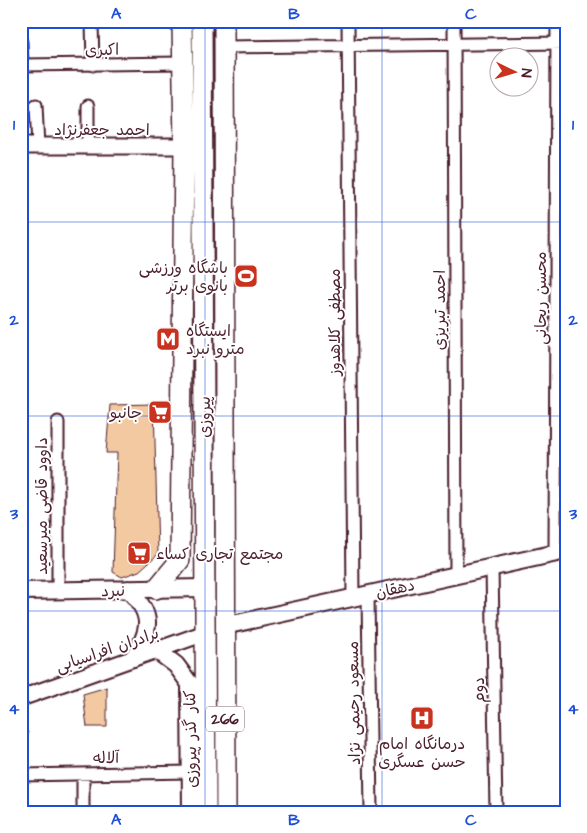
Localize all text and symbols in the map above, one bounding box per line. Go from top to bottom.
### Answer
text: A [111,3,122,25]
text: B [288,3,300,25]
text: C [465,3,477,25]
street label: اکبری [85,39,119,61]
north arrow [490,48,540,98]
text: N [516,68,536,79]
text: 1 [13,114,16,136]
text: 1 [572,114,575,136]
street label: احمد جعفرنژاد [54,119,150,141]
street label: محسن ریحانی [530,251,552,345]
place label: باشگاه ورزشی بانوی برتر [139,257,228,297]
sports icon: باشگاه ورزشی بانوی برتر [233,263,259,289]
street label: مصطفی کلاهدوز [324,268,346,378]
street label: احمد تبریزی [429,270,451,350]
text: 2 [8,309,19,331]
text: 2 [567,309,578,331]
place label: ایستگاه مترو نبرد [186,320,245,360]
metro station icon: ایستگاه مترو نبرد [155,326,181,352]
street label: پیروزی [194,396,216,438]
supermarket icon: جانبو [147,399,173,425]
place label: جانبو [108,402,142,424]
street label: داوود قاضی میرسعید [31,437,53,575]
text: 3 [9,503,19,525]
text: 3 [568,503,578,525]
supermarket icon: مجتمع تجاری کساء [126,540,152,566]
place label: مجتمع تجاری کساء [156,543,283,565]
street label: دهقان [373,574,417,604]
street label: نبرد [101,580,125,602]
street label: برادران افراسیابی [53,622,162,678]
street label: مسعود رحیمی نژاد [342,641,366,765]
street label: دوم [468,677,491,703]
street label: کنار گذر پیروزی [179,690,203,788]
text: 4 [9,698,20,720]
text: 4 [568,698,579,720]
hospital icon: درمانگاه امام حسن عسگری [409,705,435,731]
road number: 266 [206,706,244,732]
place label: درمانگاه امام حسن عسگری [378,733,466,773]
street label: آلاله [93,747,120,769]
text: A [111,809,122,831]
text: B [288,809,300,831]
text: C [465,809,477,831]

